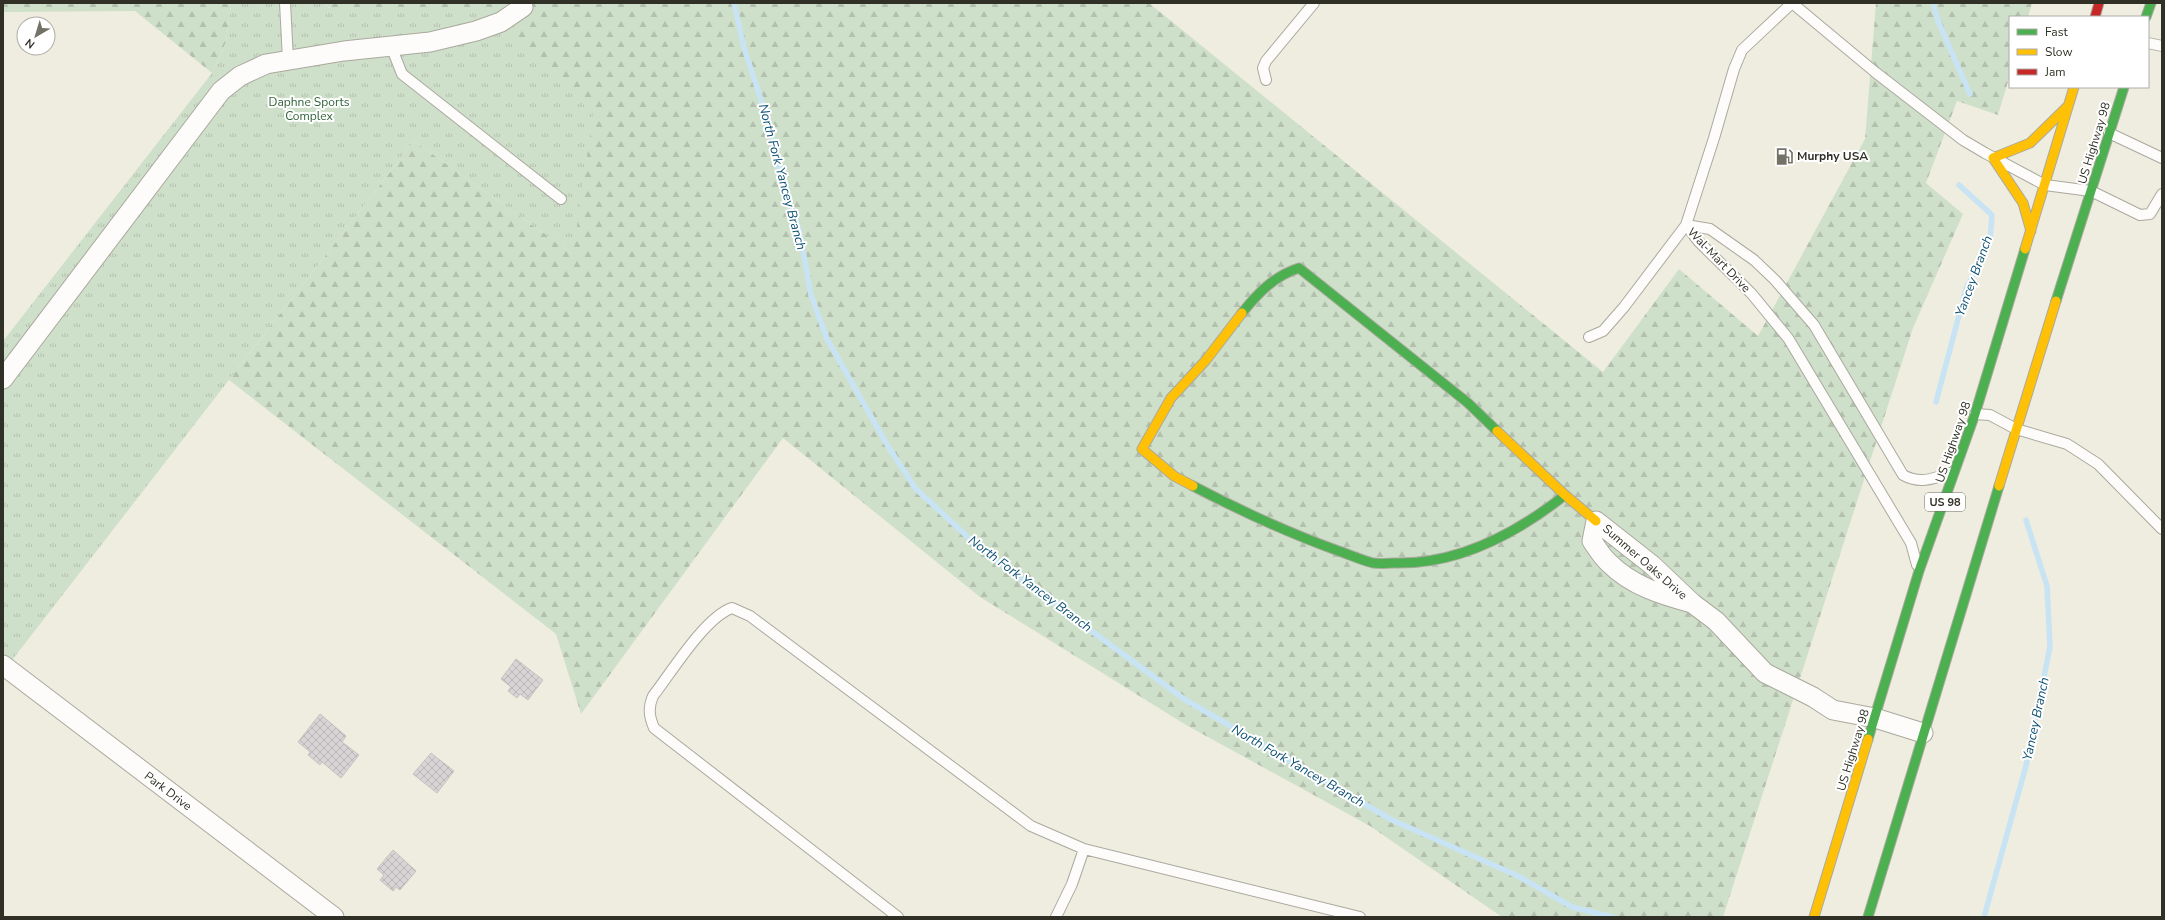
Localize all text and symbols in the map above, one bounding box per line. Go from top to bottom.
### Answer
north arrow [16,16,56,56]
legend [2009,16,2149,88]
text: Fast [2045,24,2068,40]
text: N [22,35,38,52]
text: Slow [2045,44,2073,60]
text: Jam [2044,64,2066,80]
park label: Daphne Sports Complex [269,94,350,124]
street label: US Highway 98 [2074,100,2114,186]
water label: North Fork Yancey Branch [754,102,810,252]
fuel station icon: Murphy USA [1774,146,1794,166]
place label: Murphy USA [1797,148,1868,164]
street label: Wal-Mart Drive [1684,224,1754,296]
water label: Yancey Branch [1951,233,1997,319]
street label: US Highway 98 [1932,399,1974,485]
road number: US 98 [1925,493,1965,511]
street label: Summer Oaks Drive [1599,521,1691,603]
water label: North Fork Yancey Branch [964,532,1096,636]
water label: Yancey Branch [2018,676,2054,762]
street label: US Highway 98 [1833,707,1873,793]
water label: North Fork Yancey Branch [1228,721,1368,811]
street label: Park Drive [141,768,195,814]

